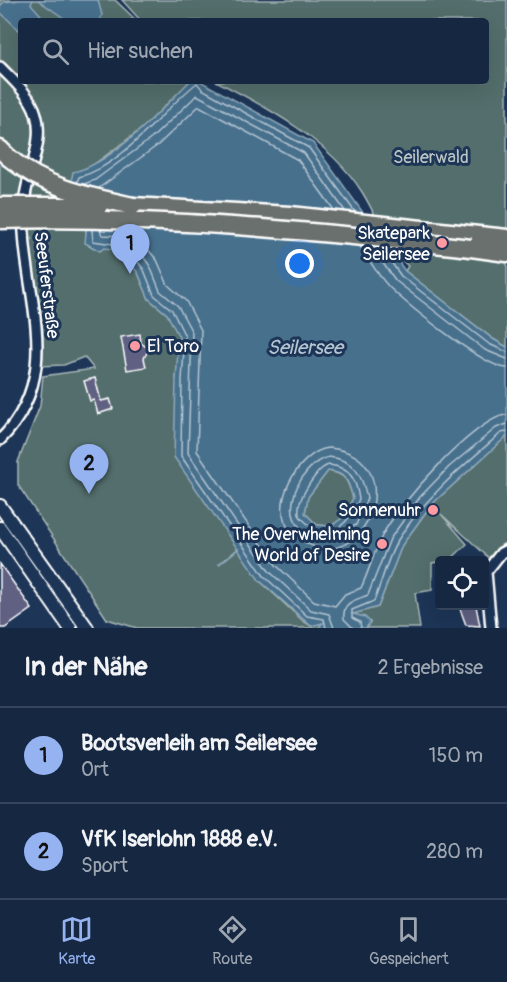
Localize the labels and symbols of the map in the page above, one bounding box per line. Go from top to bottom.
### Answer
park label: Seilerwald [393,146,469,169]
place label: Skatepark Seilersee [357,222,430,266]
pin: 1 [110,224,150,274]
street label: Seeuferstraße [29,230,64,340]
marker: Skatepark Seilersee [435,236,449,250]
your location [285,249,314,278]
place label: El Toro [147,335,199,358]
water label: Seilersee [267,335,345,360]
marker: El Toro [128,339,142,353]
pin: 2 [70,444,109,494]
place label: Sonnenuhr [338,499,422,522]
marker: Sonnenuhr [426,503,440,517]
place label: The Overwhelming World of Desire [232,523,370,567]
marker: The Overwhelming World of Desire [375,537,389,551]

